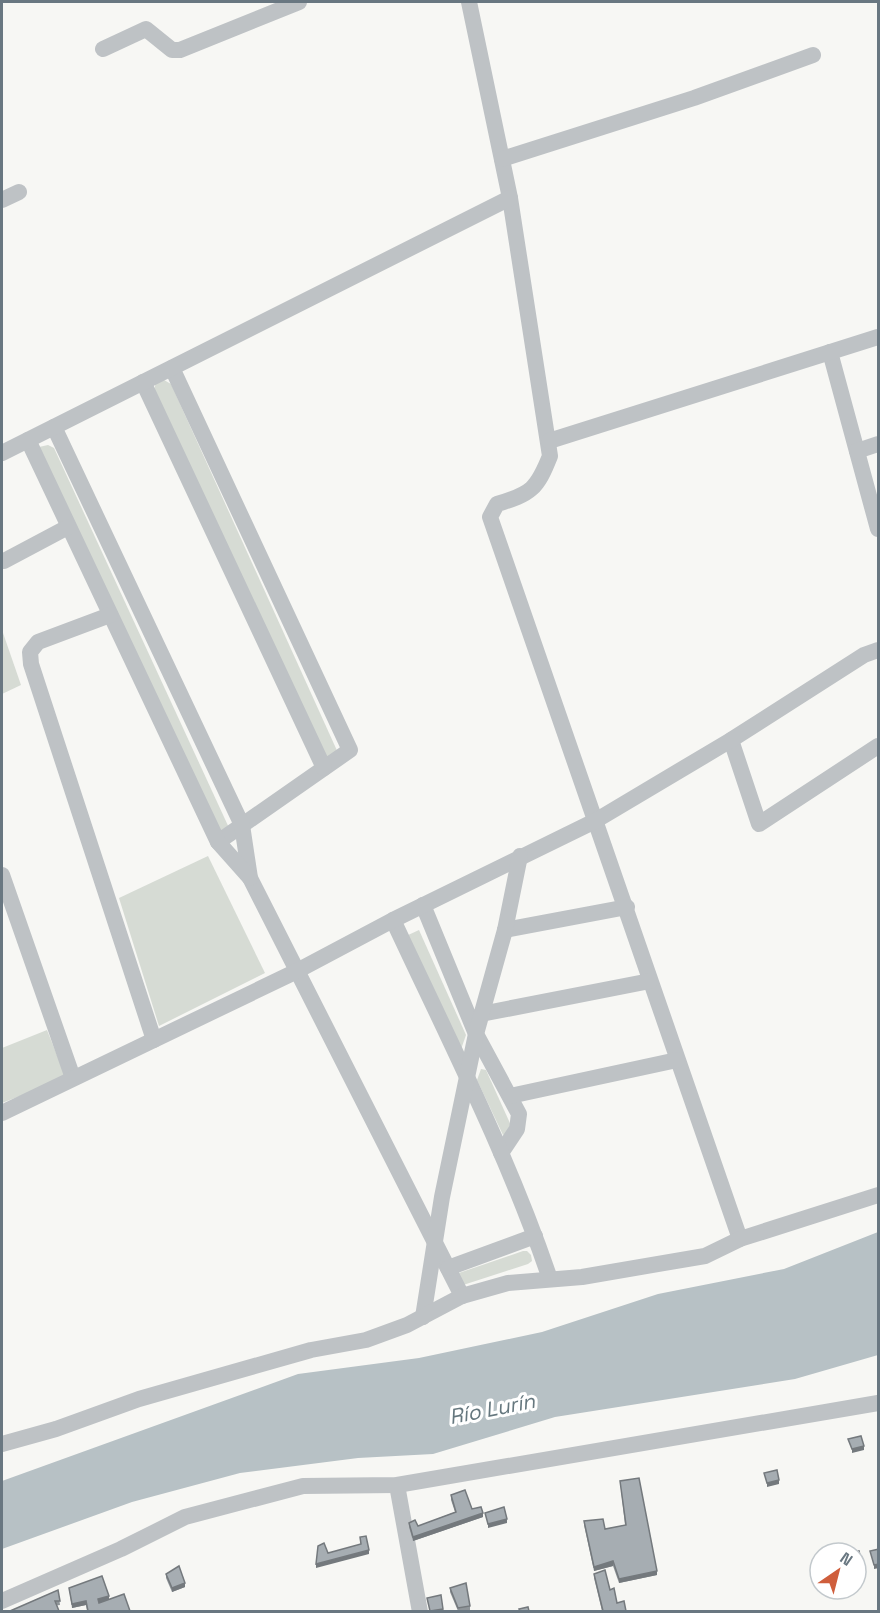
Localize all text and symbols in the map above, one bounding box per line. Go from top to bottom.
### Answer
water label: Río Lurín [447,1387,538,1430]
north arrow [808,1541,868,1601]
text: N [836,1547,857,1571]

